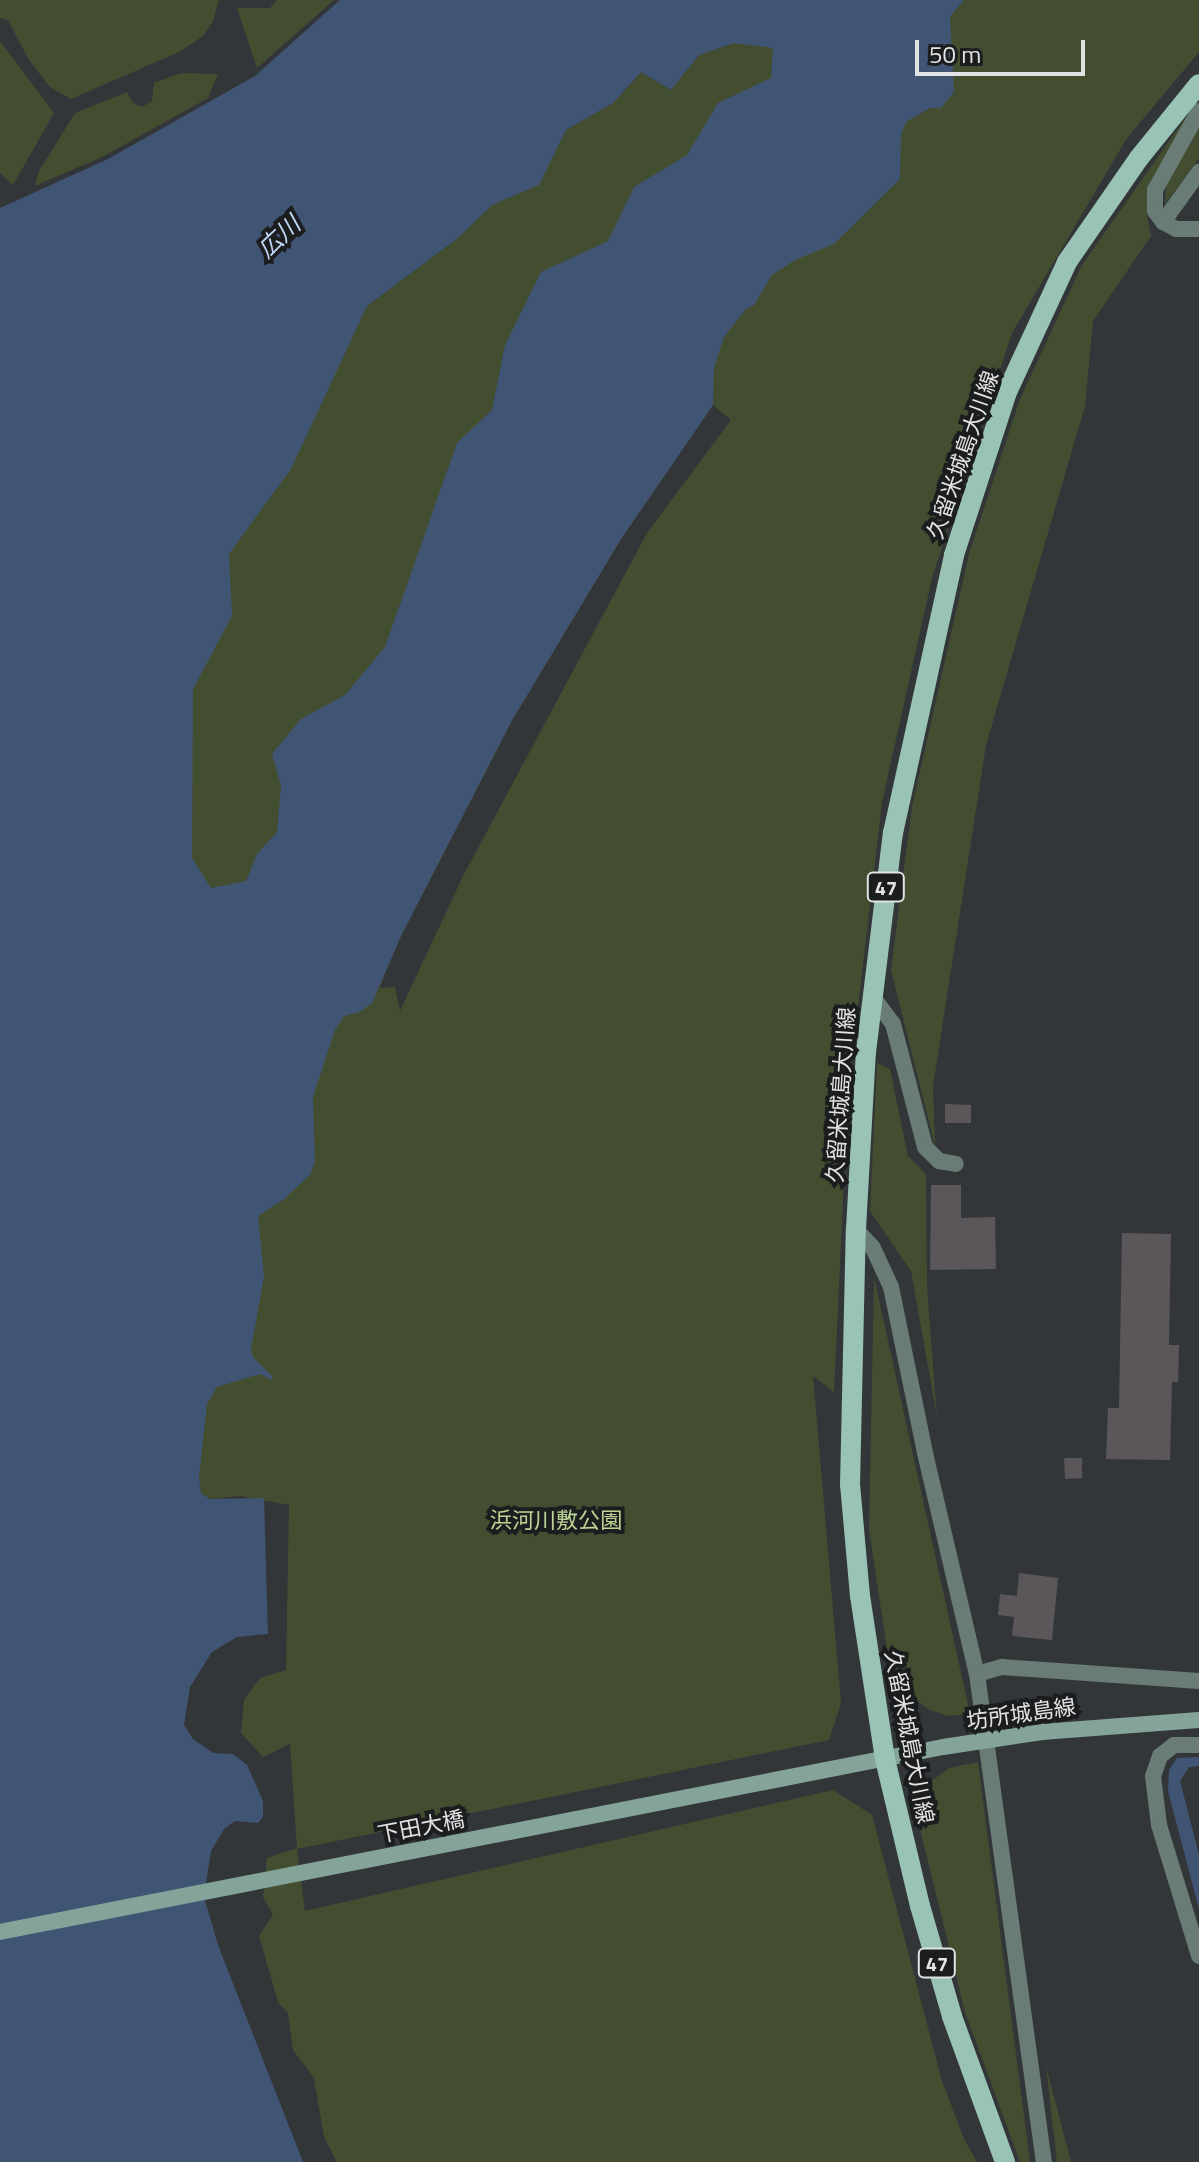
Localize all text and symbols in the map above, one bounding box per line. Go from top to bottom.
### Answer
scale bar [919,24,1089,74]
text: 50 m [929,36,981,72]
water label: 広川 [252,210,306,264]
street label: 久留米城島大川線 [922,367,1004,543]
road number: 47 [866,871,906,903]
street label: 久留米城島大川線 [822,1006,860,1184]
park label: 浜河川敷公園 [490,1508,622,1534]
street label: 久留米城島大川線 [879,1648,939,1826]
street label: 坊所城島線 [965,1693,1077,1735]
street label: 下田大橋 [375,1806,467,1848]
road number: 47 [917,1947,957,1979]

